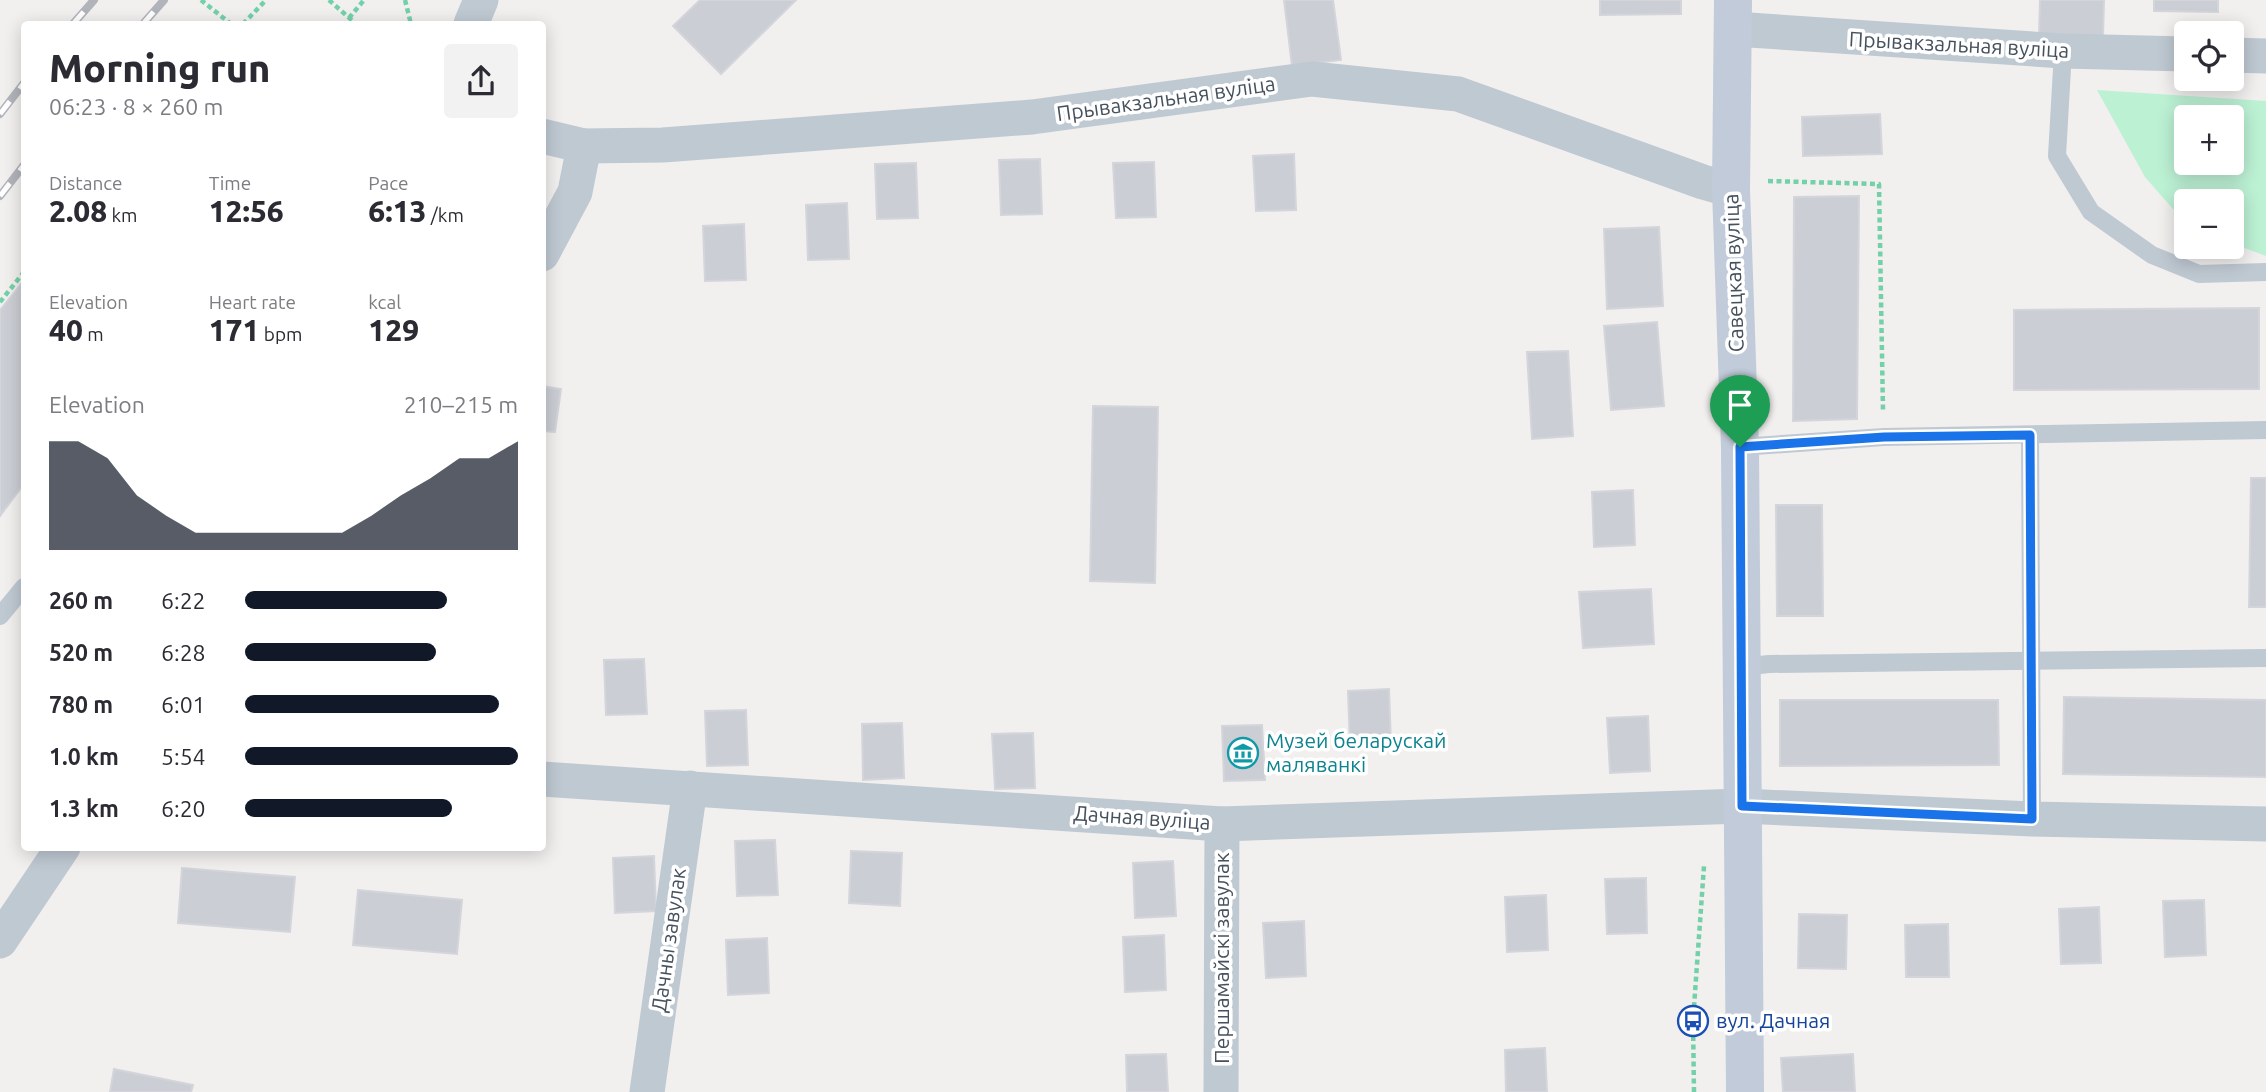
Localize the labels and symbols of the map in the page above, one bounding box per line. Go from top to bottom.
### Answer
street label: Прывакзальная вуліца [1848,26,2070,62]
street label: Прывакзальная вуліца [1055,71,1277,125]
street label: Савецкая вуліца [1718,193,1748,353]
pin [1710,375,1770,447]
place label: Музей беларускай маляванкі [1266,728,1446,776]
museum icon: Музей беларускай маляванкі [1226,736,1260,770]
street label: Дачная вуліца [1073,800,1211,834]
street label: Першамайскі завулак [1209,852,1233,1064]
street label: Дачны завулак [646,866,690,1013]
bus stop icon: вул. Дачная [1676,1004,1710,1038]
place label: вул. Дачная [1716,1008,1830,1032]

